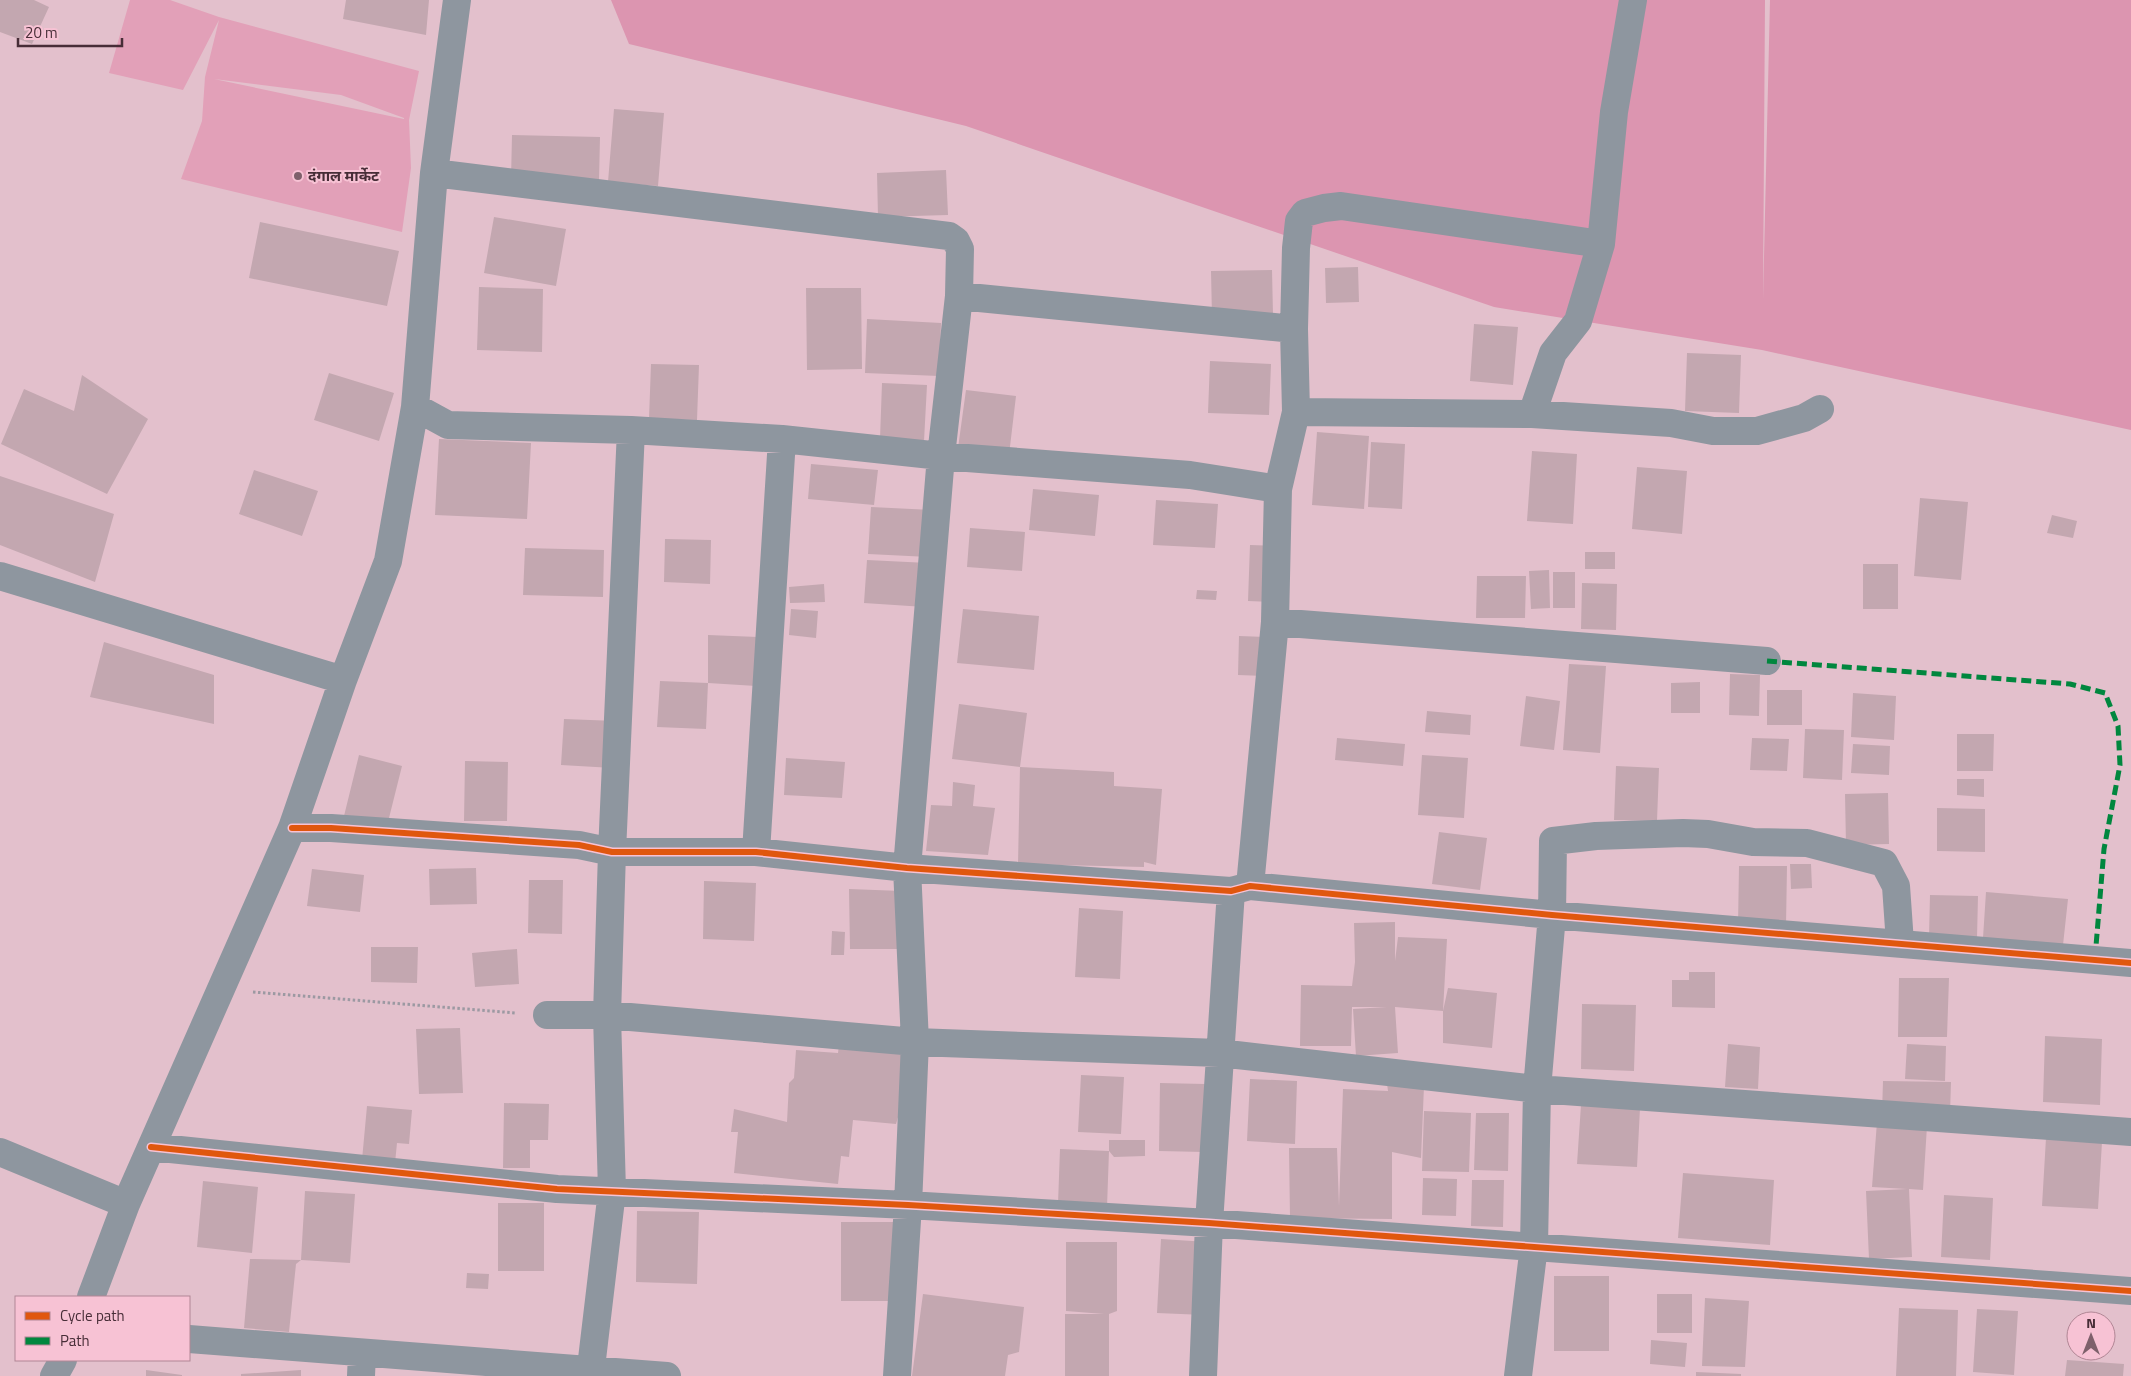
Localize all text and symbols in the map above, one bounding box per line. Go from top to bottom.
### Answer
scale bar [18,15,121,47]
text: 20 m [25,21,58,44]
place label: दंगाल मार्केट [308,164,380,187]
marker: दंगाल मार्केट [292,170,304,182]
legend [15,1296,190,1361]
text: Cycle path [60,1304,125,1327]
north arrow [2066,1311,2116,1361]
text: N [2086,1312,2096,1333]
text: Path [60,1329,90,1352]

